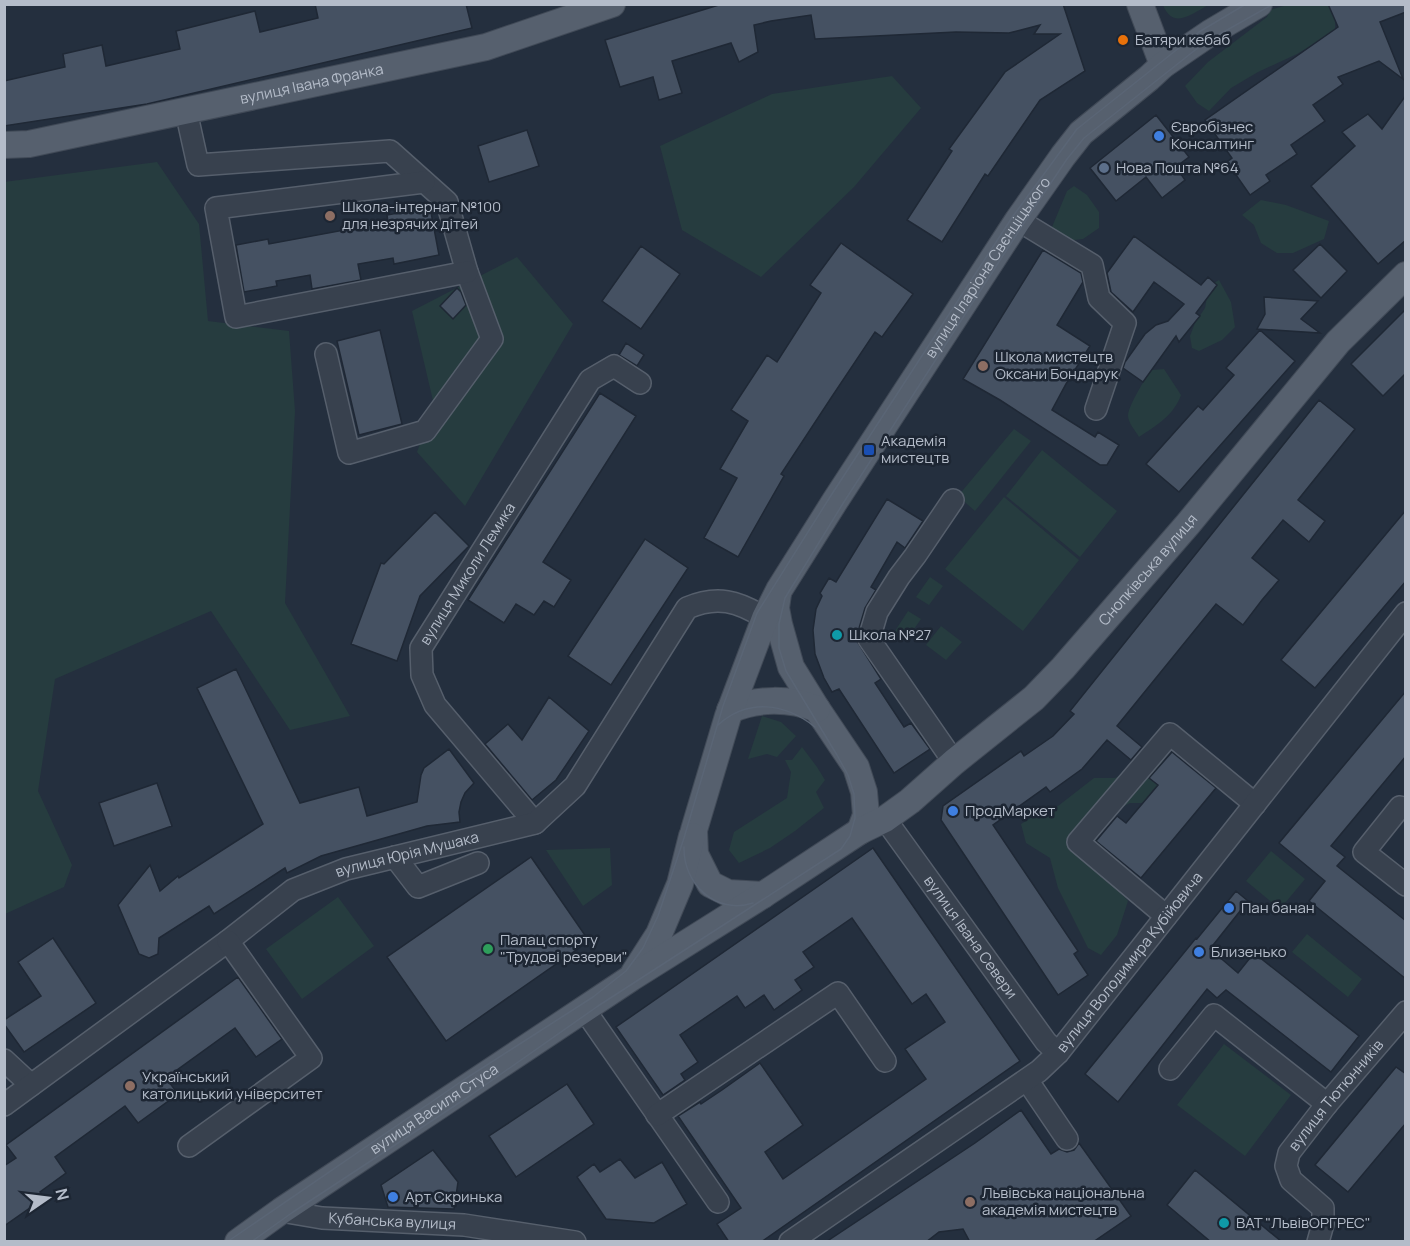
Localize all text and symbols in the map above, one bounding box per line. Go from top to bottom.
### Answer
place label: Батяри кебаб [1135,29,1230,50]
marker: Батяри кебаб [1116,33,1130,47]
street label: вулиця Івана Франка [238,58,385,109]
place label: Євробізнес Консалтинг [1171,116,1254,154]
marker: Євробізнес Консалтинг [1152,129,1166,143]
place label: Нова Пошта №64 [1116,157,1239,178]
marker: Нова Пошта №64 [1097,161,1111,175]
street label: вулиця Іларіона Свєнціцького [920,172,1055,362]
place label: Школа-інтернат №100 для незрячих дітей [342,196,501,234]
marker: Школа-інтернат №100 для незрячих дітей [323,209,337,223]
place label: Школа мистецтв Оксани Бондарук [995,346,1119,384]
marker: Школа мистецтв Оксани Бондарук [976,359,990,373]
place label: Академія мистецтв [881,430,949,468]
marker: Академія мистецтв [862,443,876,457]
street label: вулиця Миколи Лемика [415,498,520,649]
street label: Снопківська вулиця [1093,509,1202,630]
place label: Школа №27 [849,624,931,645]
marker: Школа №27 [830,628,844,642]
place label: ПродМаркет [965,800,1056,821]
marker: ПродМаркет [946,804,960,818]
street label: вулиця Юрія Мушака [332,826,481,882]
street label: вулиця Володимира Кубійовича [1052,867,1207,1057]
street label: вулиця Івана Севери [919,871,1023,1003]
place label: Пан банан [1241,897,1315,918]
marker: Пан банан [1222,901,1236,915]
place label: Палац спорту "Трудові резерви" [500,929,628,967]
place label: Близенько [1211,941,1287,962]
marker: Палац спорту "Трудові резерви" [481,942,495,956]
marker: Близенько [1192,945,1206,959]
street label: вулиця Тютюнників [1283,1035,1388,1155]
street label: вулиця Василя Стуса [366,1058,502,1159]
place label: Український католицький університет [142,1066,323,1104]
marker: Український католицький університет [123,1079,137,1093]
north arrow [18,1168,78,1228]
place label: Львівська національна академія мистецтв [982,1182,1145,1220]
text: N [50,1186,75,1203]
place label: Арт Скринька [405,1186,502,1207]
marker: Арт Скринька [386,1190,400,1204]
marker: Львівська національна академія мистецтв [963,1195,977,1209]
street label: Кубанська вулиця [328,1207,457,1235]
place label: ВАТ "ЛьвівОРГРЕС" [1236,1212,1371,1233]
marker: ВАТ "ЛьвівОРГРЕС" [1217,1216,1231,1230]

